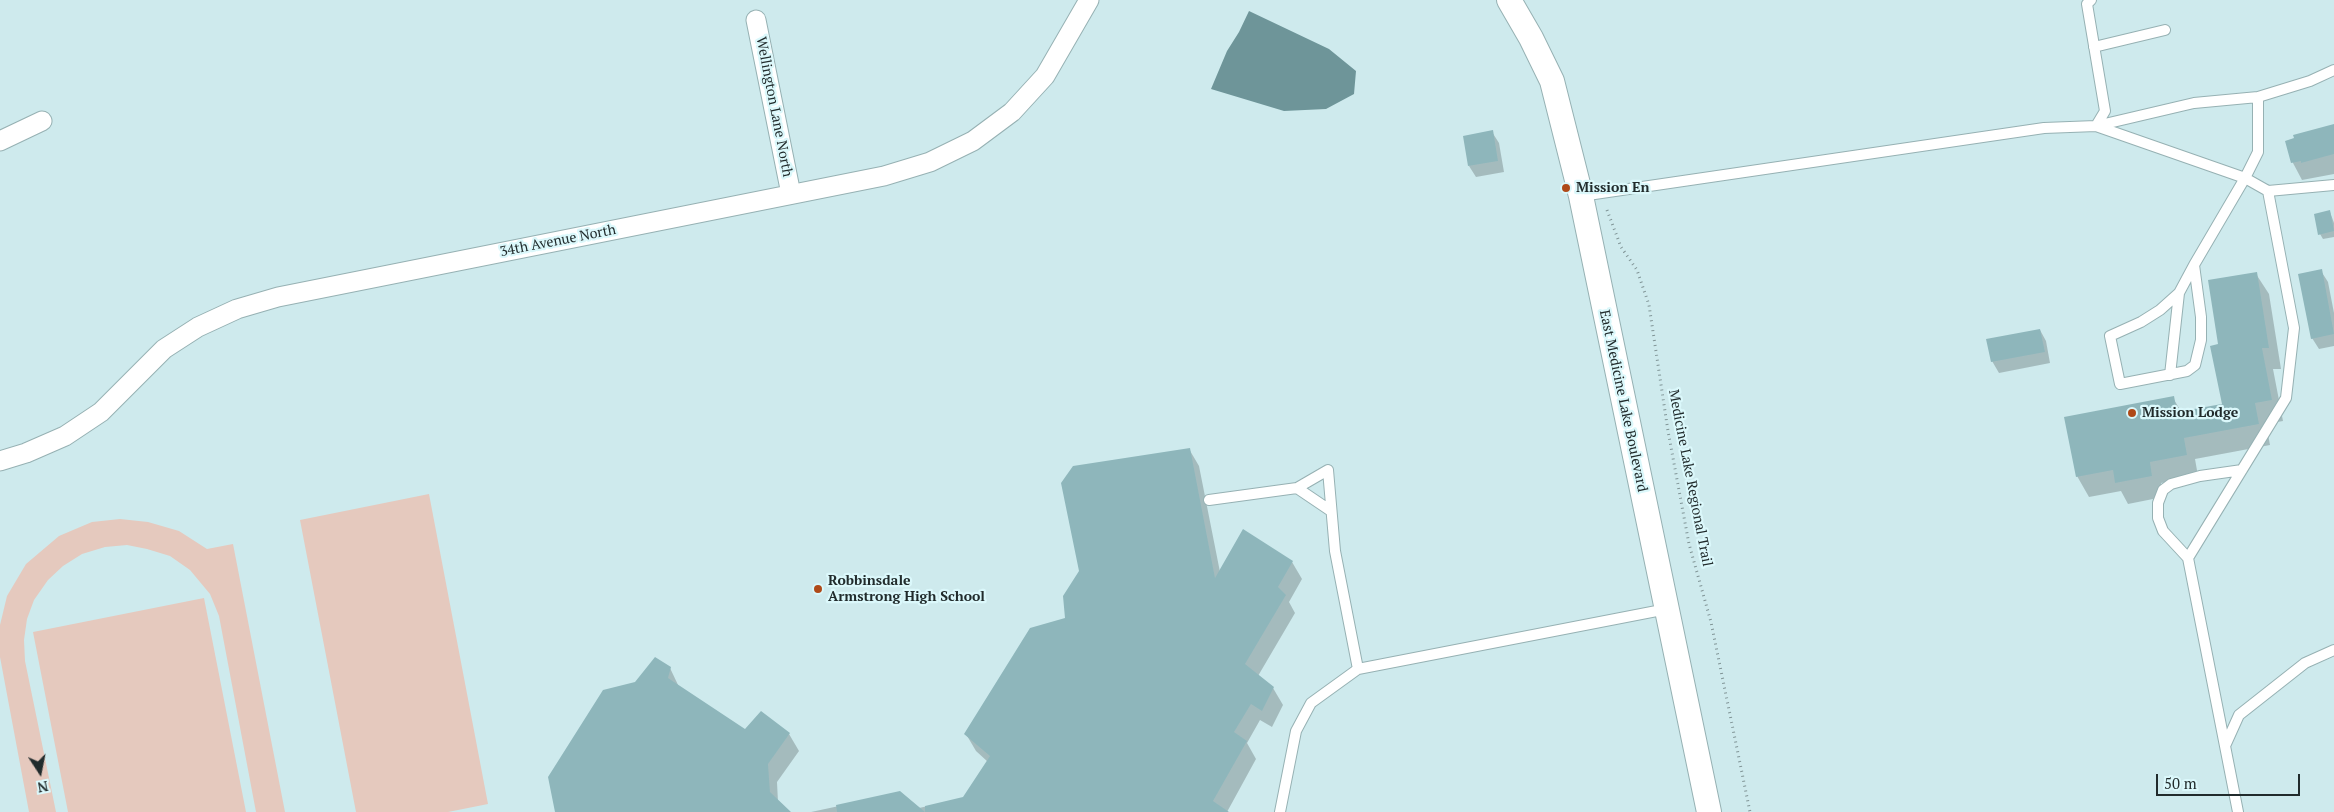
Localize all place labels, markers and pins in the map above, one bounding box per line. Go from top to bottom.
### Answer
place label: Mission En [1576,180,1650,196]
marker: Mission En [1560,182,1572,194]
place label: Mission Lodge [2142,405,2238,421]
marker: Mission Lodge [2126,407,2138,419]
place label: Robbinsdale Armstrong High School [828,573,985,606]
marker: Robbinsdale Armstrong High School [812,583,824,595]

